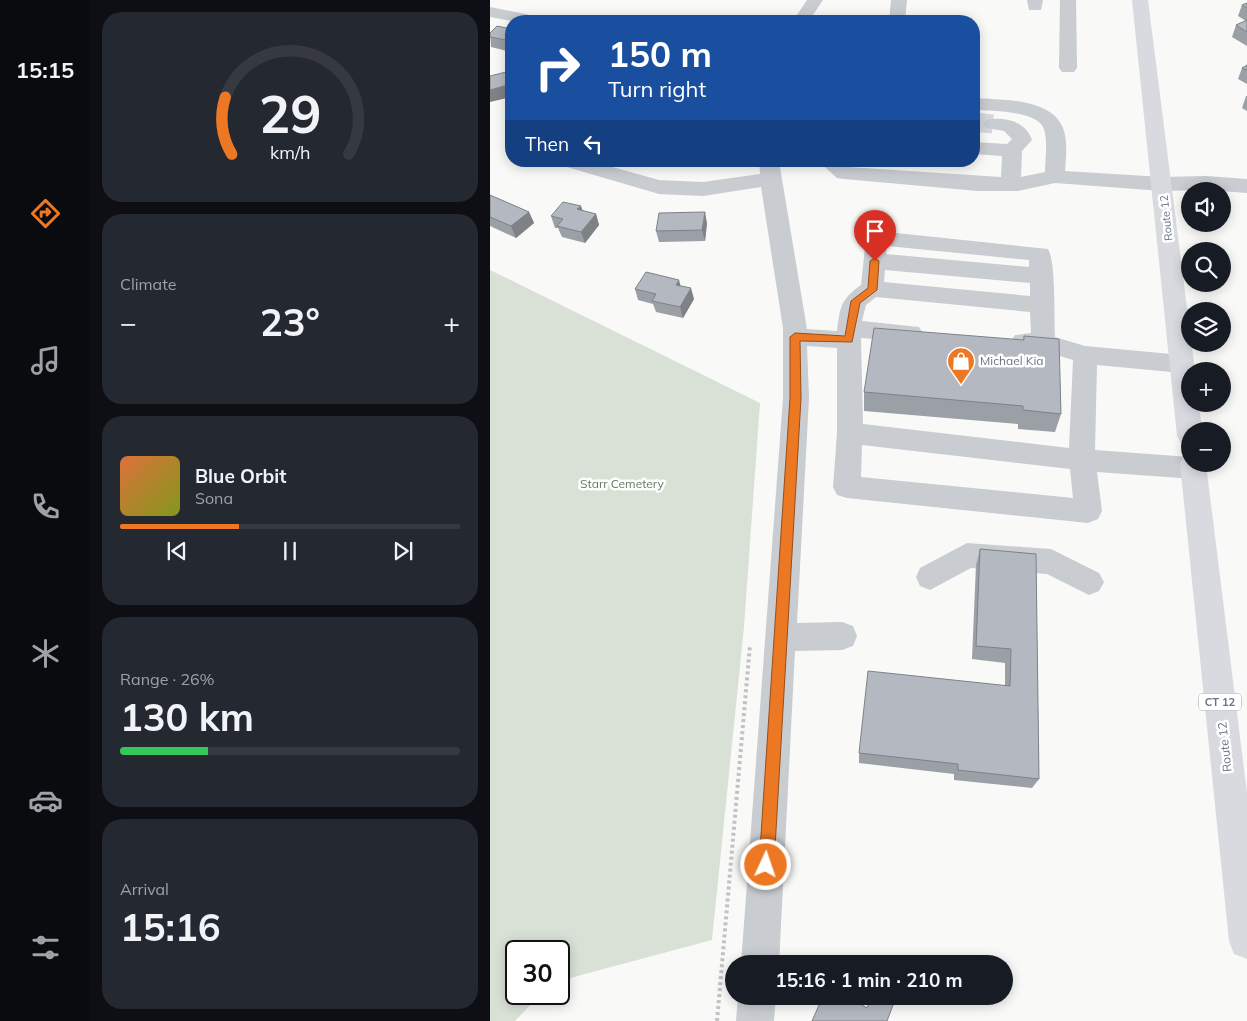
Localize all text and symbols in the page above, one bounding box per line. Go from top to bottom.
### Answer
text: 150 m [608,32,712,76]
icon: right [525,35,590,100]
text: 15:15 [16,56,74,84]
text: Turn right [608,75,706,103]
text: 29 [259,81,321,146]
icon: left [579,130,607,158]
text: Then [525,132,569,156]
text: km/h [270,141,310,163]
map controls [1181,182,1231,472]
button: sound [1181,182,1231,232]
street label: Route 12 [1157,194,1175,242]
icon: directions [28,196,63,231]
pin [854,210,896,261]
icon: arrive [861,217,889,245]
button: search [1181,242,1231,292]
text: Climate [120,274,176,294]
text: 23° [260,298,320,346]
button: layers [1181,302,1231,352]
text: − [120,305,137,340]
text: + [443,305,460,340]
icon: music [28,343,63,378]
shop icon: Michael Kia [946,346,976,385]
place label: Michael Kia [980,353,1044,368]
button: + [1181,362,1231,412]
button: − [1181,422,1231,472]
text: Blue Orbit [195,464,286,488]
park label: Starr Cemetery [580,476,665,491]
text: Sona [195,488,233,508]
icon: phone [28,489,63,524]
icon: previous [163,537,191,565]
icon: pause [276,537,304,565]
icon: next [389,537,417,565]
icon: climate [28,636,63,671]
text: Range · 26% [120,669,215,689]
text: 130 km [120,693,254,741]
road number: CT 12 [1199,694,1241,710]
street label: Route 12 [1214,721,1235,773]
icon: car [28,783,63,818]
position arrow [739,838,791,890]
text: Arrival [120,879,169,899]
text: 15:16 [120,903,221,951]
icon: filters [28,930,63,965]
speed limit sign: 30 [505,940,570,1005]
text: 15:16 · 1 min · 210 m [775,968,963,992]

